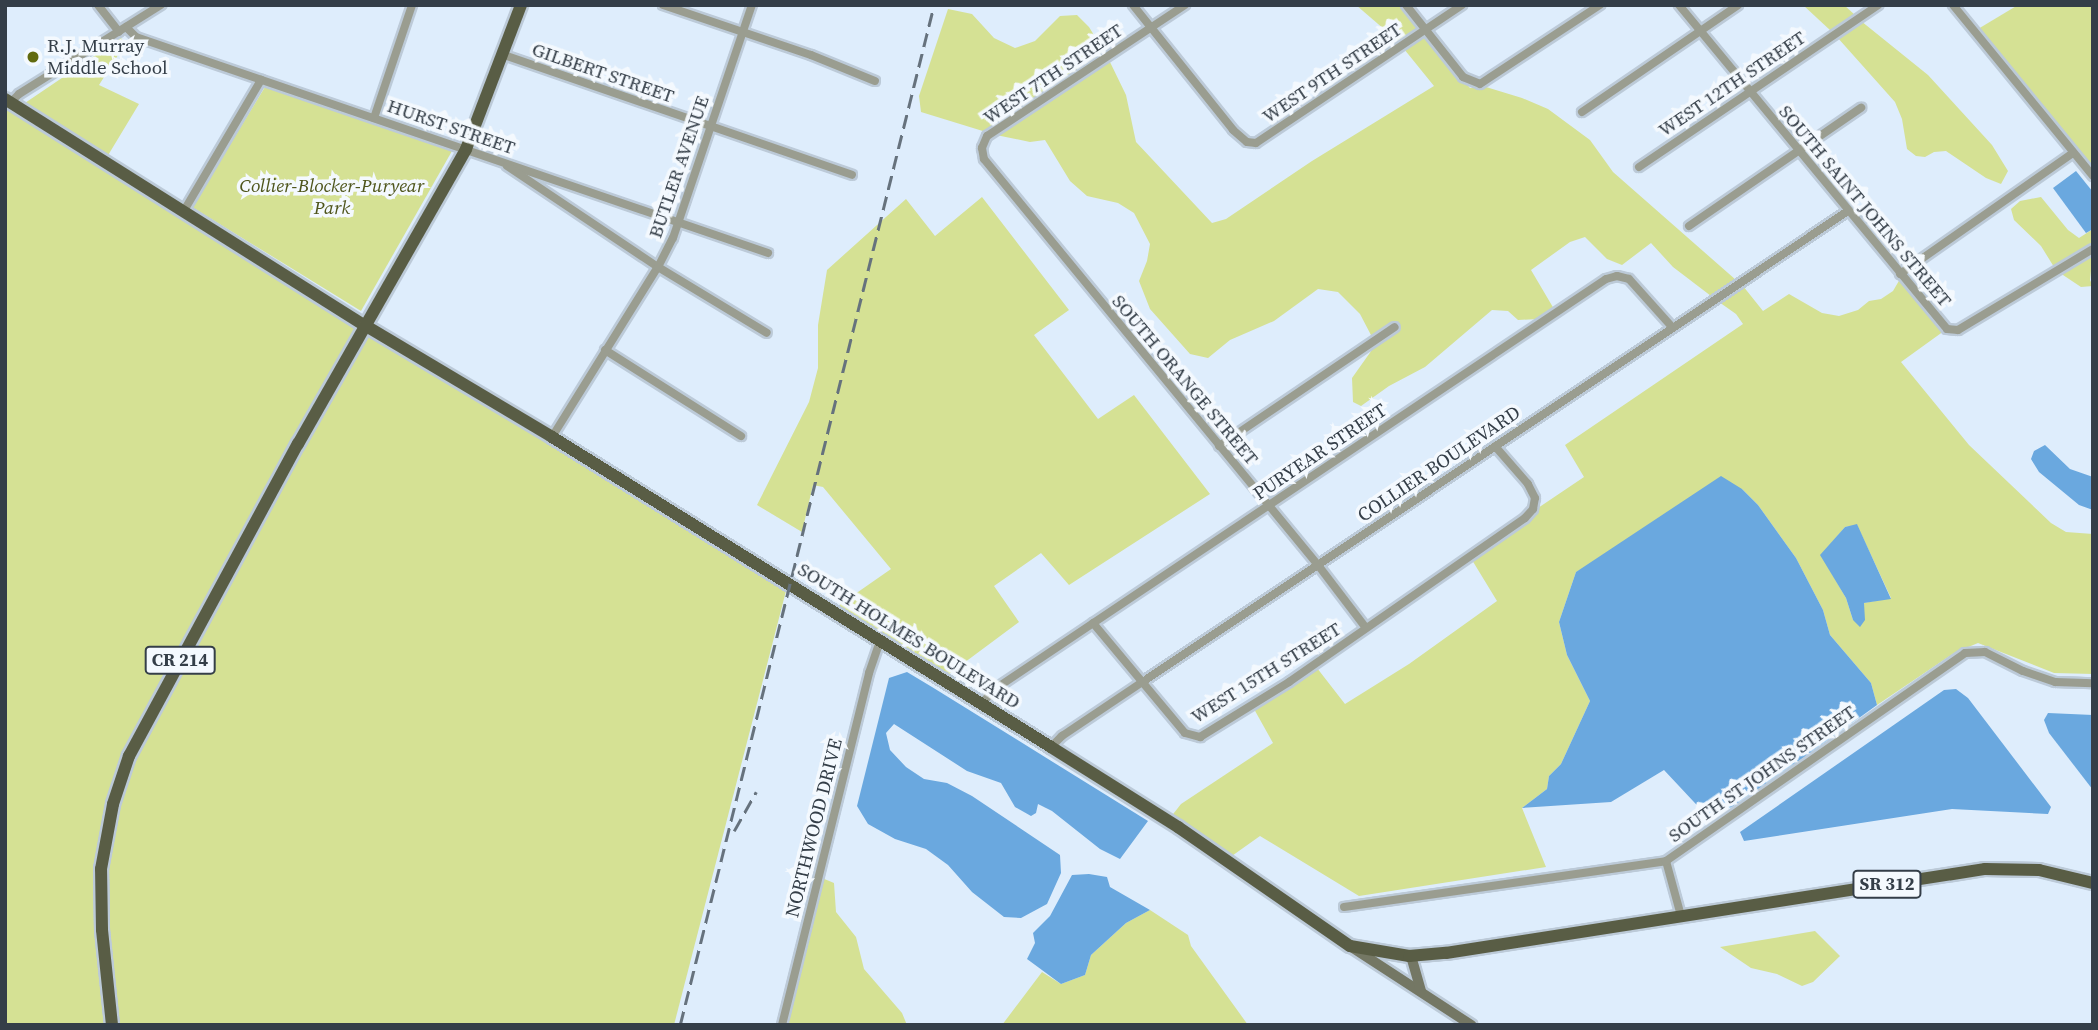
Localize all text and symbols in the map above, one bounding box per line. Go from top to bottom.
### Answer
street label: WEST 9TH STREET [1258,18,1406,128]
street label: WEST 7TH STREET [979,19,1127,129]
street label: WEST 12TH STREET [1654,26,1810,142]
place label: R.J. Murray Middle School [47,35,168,79]
street label: GILBERT STREET [529,38,677,108]
marker: R.J. Murray Middle School [25,49,41,65]
street label: BUTLER AVENUE [644,93,714,241]
street label: HURST STREET [384,94,518,160]
street label: SOUTH SAINT JOHNS STREET [1774,100,1956,312]
park label: Collier-Blocker-Puryear Park [240,175,424,219]
street label: SOUTH ORANGE STREET [1107,290,1263,470]
street label: PURYEAR STREET [1249,399,1391,505]
street label: COLLIER BOULEVARD [1353,401,1525,527]
street label: SOUTH HOLMES BOULEVARD [794,558,1024,714]
street label: WEST 15TH STREET [1187,618,1345,728]
road number: CR 214 [143,646,217,674]
street label: SOUTH ST JOHNS STREET [1664,701,1860,847]
street label: NORTHWOOD DRIVE [781,736,847,920]
road number: SR 312 [1852,870,1922,898]

